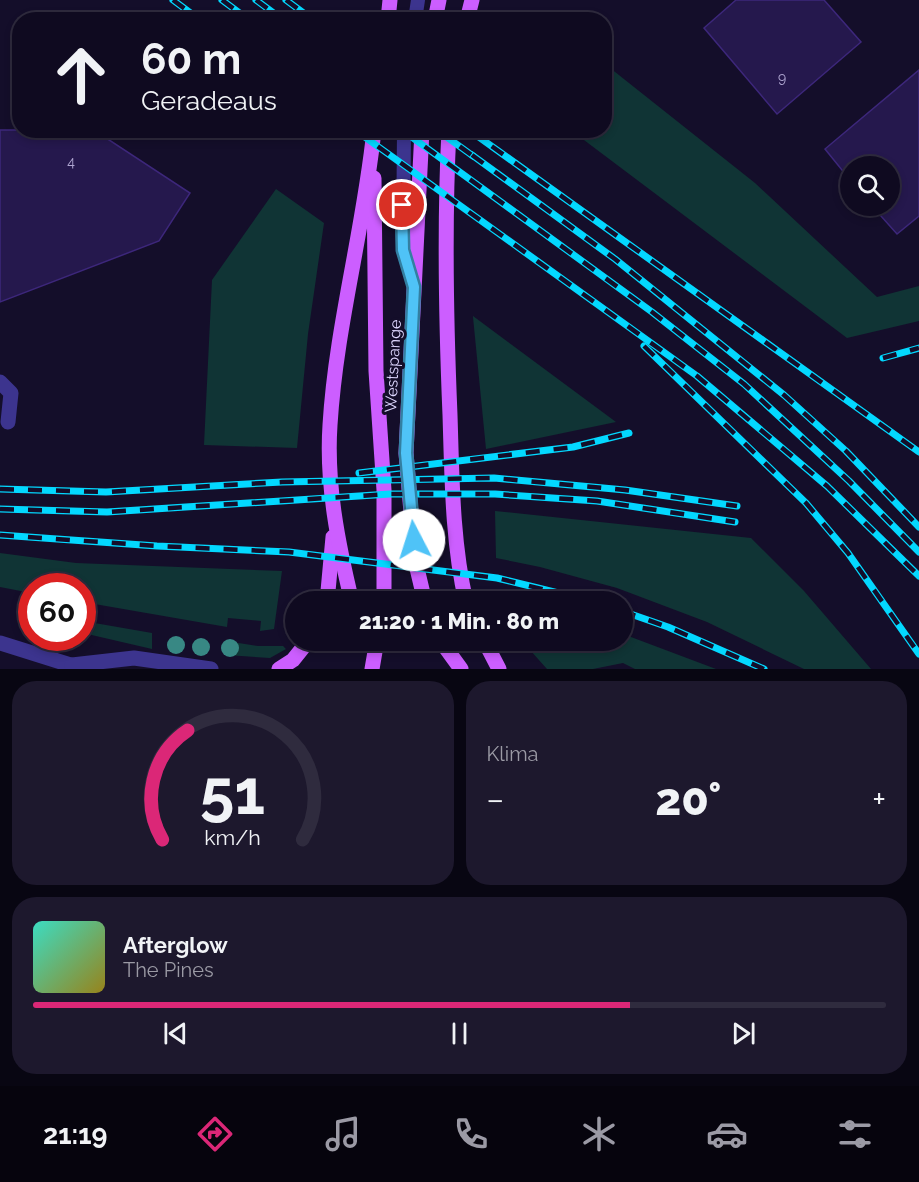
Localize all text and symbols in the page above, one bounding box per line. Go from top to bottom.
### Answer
text: 60 m [141,35,241,84]
icon: ahead [42,36,120,114]
house number: 9 [778,70,786,86]
text: Geradeaus [141,85,277,116]
house number: 4 [67,154,75,170]
map controls [840,156,900,216]
button: search [840,156,900,216]
pin [376,179,427,230]
icon: arrive [385,188,418,221]
street label: Westspange [381,319,405,413]
position arrow [382,508,446,572]
speed limit sign: 60 [18,573,96,651]
text: 21:20 · 1 Min. · 80 m [359,608,559,634]
text: Klima [487,742,538,766]
text: 51 [200,755,265,829]
text: 20° [655,773,721,826]
text: − [487,780,504,819]
text: + [872,780,886,819]
text: km/h [204,825,261,850]
text: Afterglow [123,932,228,958]
text: The Pines [123,958,214,982]
icon: previous [159,1017,192,1050]
icon: pause [443,1017,476,1050]
icon: next [727,1017,760,1050]
icon: directions [194,1113,236,1155]
icon: music [322,1113,364,1155]
icon: phone [450,1113,492,1155]
icon: climate [578,1113,620,1155]
icon: car [706,1113,748,1155]
icon: filters [834,1113,876,1155]
text: 21:19 [43,1119,108,1150]

